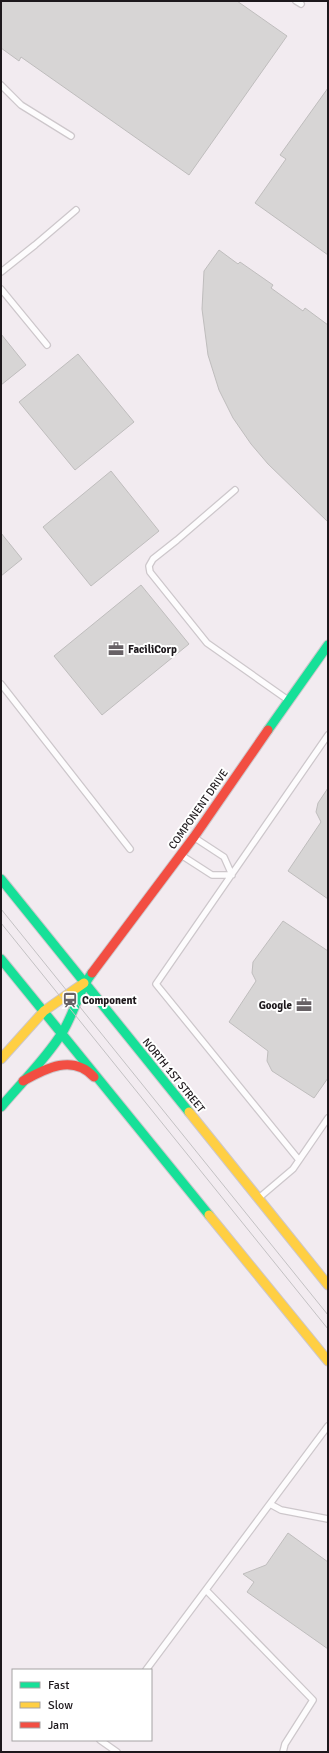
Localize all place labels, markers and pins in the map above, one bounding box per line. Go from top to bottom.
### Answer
office icon: FaciliCorp [107,640,125,658]
place label: FaciliCorp [128,643,177,656]
station icon: Component [61,991,79,1009]
place label: Component [82,994,137,1007]
office icon: Google [295,996,313,1014]
place label: Google [259,999,293,1012]

